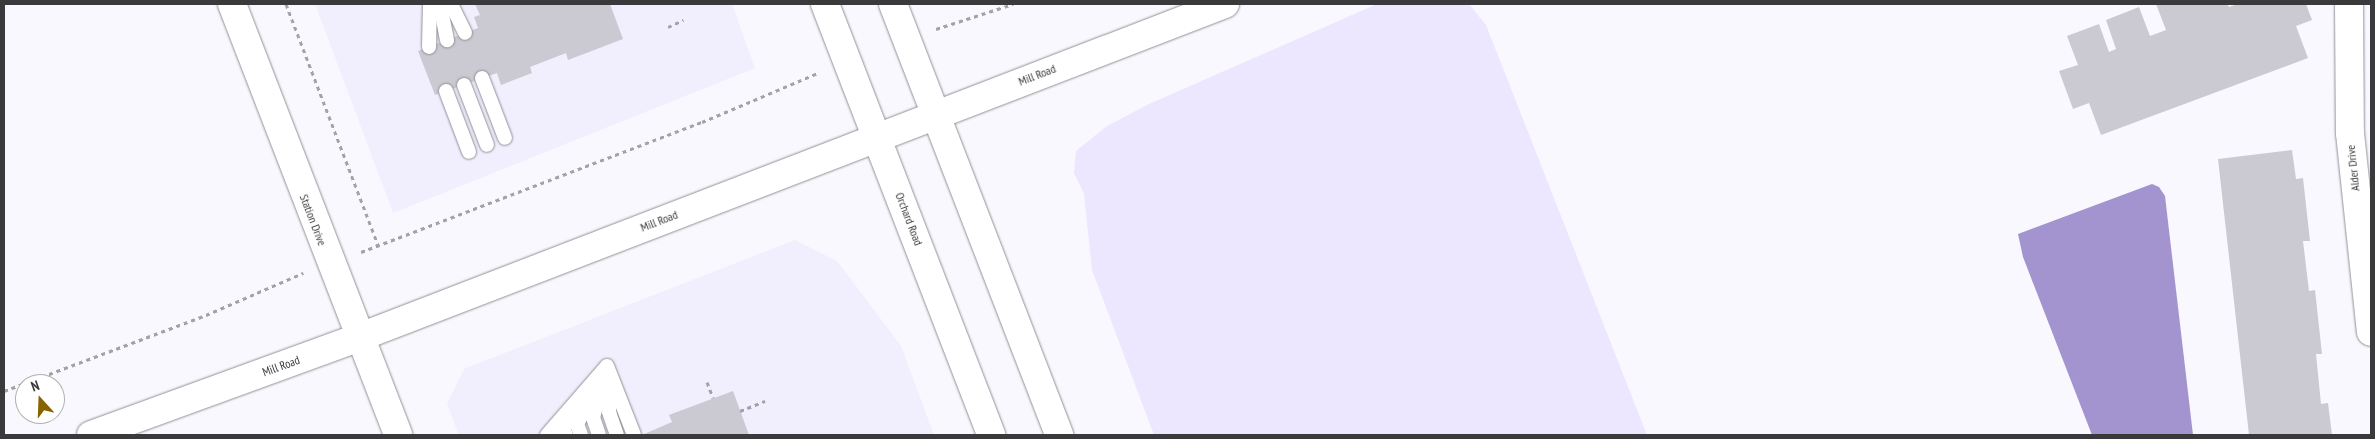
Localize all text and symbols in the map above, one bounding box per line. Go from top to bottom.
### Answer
street label: Mill Road [1016,61,1058,89]
street label: Alder Drive [2343,144,2363,192]
street label: Orchard Road [892,190,926,248]
street label: Station Drive [297,192,329,248]
street label: Mill Road [638,207,680,235]
street label: Mill Road [260,353,302,379]
north arrow [15,374,65,424]
text: N [29,376,42,396]

